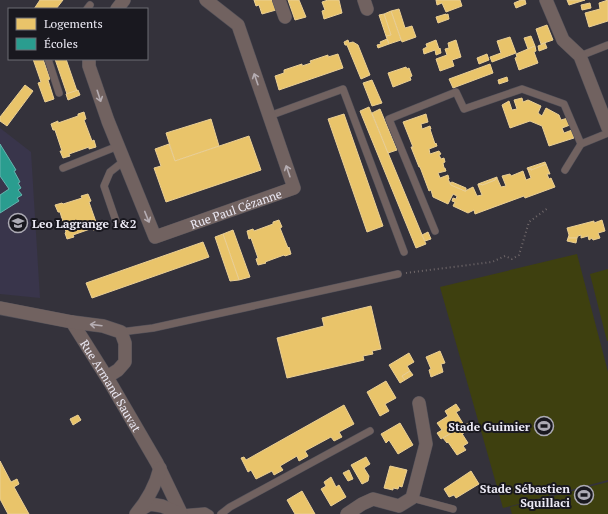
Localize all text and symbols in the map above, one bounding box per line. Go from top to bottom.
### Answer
legend [8,8,148,60]
text: Logements [44,16,103,31]
text: Écoles [44,36,78,51]
one-way arrow [252,73,260,85]
one-way arrow [96,90,104,102]
one-way arrow [284,165,291,178]
street label: Rue Paul Cézanne [188,186,283,232]
one-way arrow [144,211,152,223]
school or university icon: Leo Lagrange 1&2 [7,212,29,234]
place label: Leo Lagrange 1&2 [32,216,137,231]
one-way arrow [90,321,103,329]
street label: Rue Armand Sauvat [77,337,145,435]
sports icon: Stade Guimier [533,415,555,437]
place label: Stade Guimier [448,419,531,434]
place label: Stade Sébastien Squillaci [480,481,570,510]
sports icon: Stade Sébastien Squillaci [573,484,595,506]

